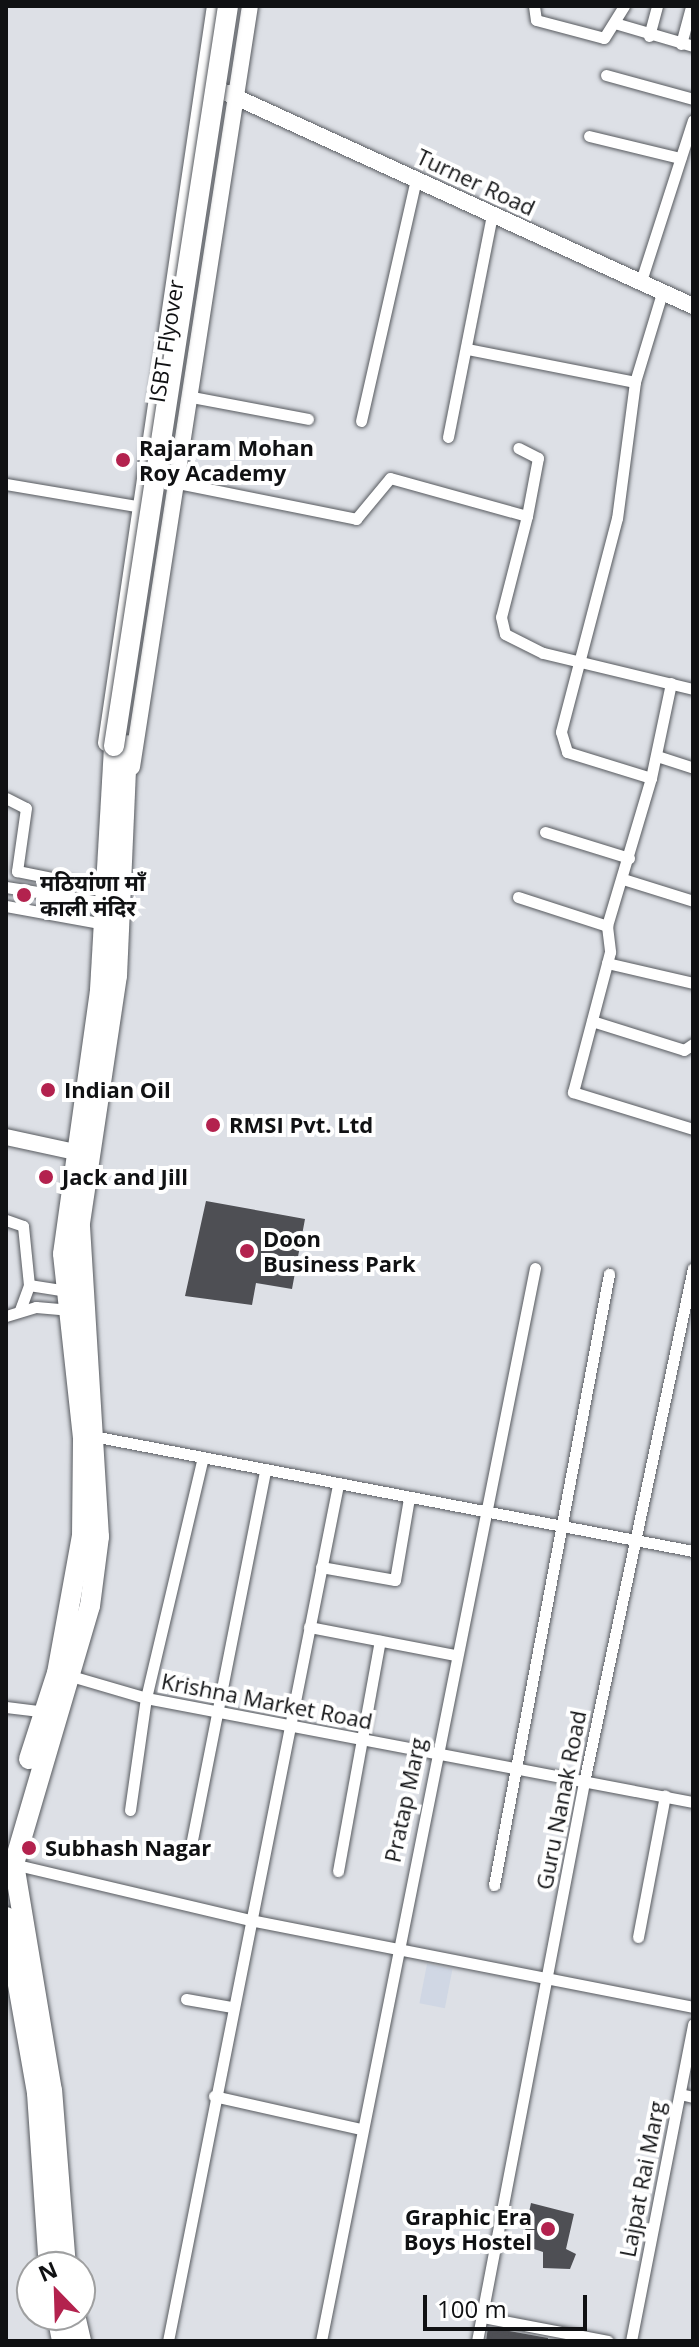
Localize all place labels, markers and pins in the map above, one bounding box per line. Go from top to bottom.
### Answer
place label: Rajaram Mohan Roy Academy [139,434,314,486]
marker: Rajaram Mohan Roy Academy [114,451,132,469]
place label: मठियांणा माँ काली मंदिर [40,869,145,920]
marker: मठियांणा माँ काली मंदिर [15,886,33,904]
place label: Indian Oil [64,1077,171,1103]
marker: Indian Oil [39,1081,57,1099]
place label: RMSI Pvt. Ltd [229,1112,373,1138]
marker: RMSI Pvt. Ltd [204,1116,222,1134]
place label: Jack and Jill [62,1164,188,1190]
marker: Jack and Jill [37,1168,55,1186]
place label: Doon Business Park [263,1225,416,1276]
marker: Doon Business Park [238,1242,256,1260]
place label: Subhash Nagar [45,1835,211,1861]
marker: Subhash Nagar [20,1839,38,1857]
place label: Graphic Era Boys Hostel [404,2203,532,2254]
marker: Graphic Era Boys Hostel [539,2220,557,2238]

